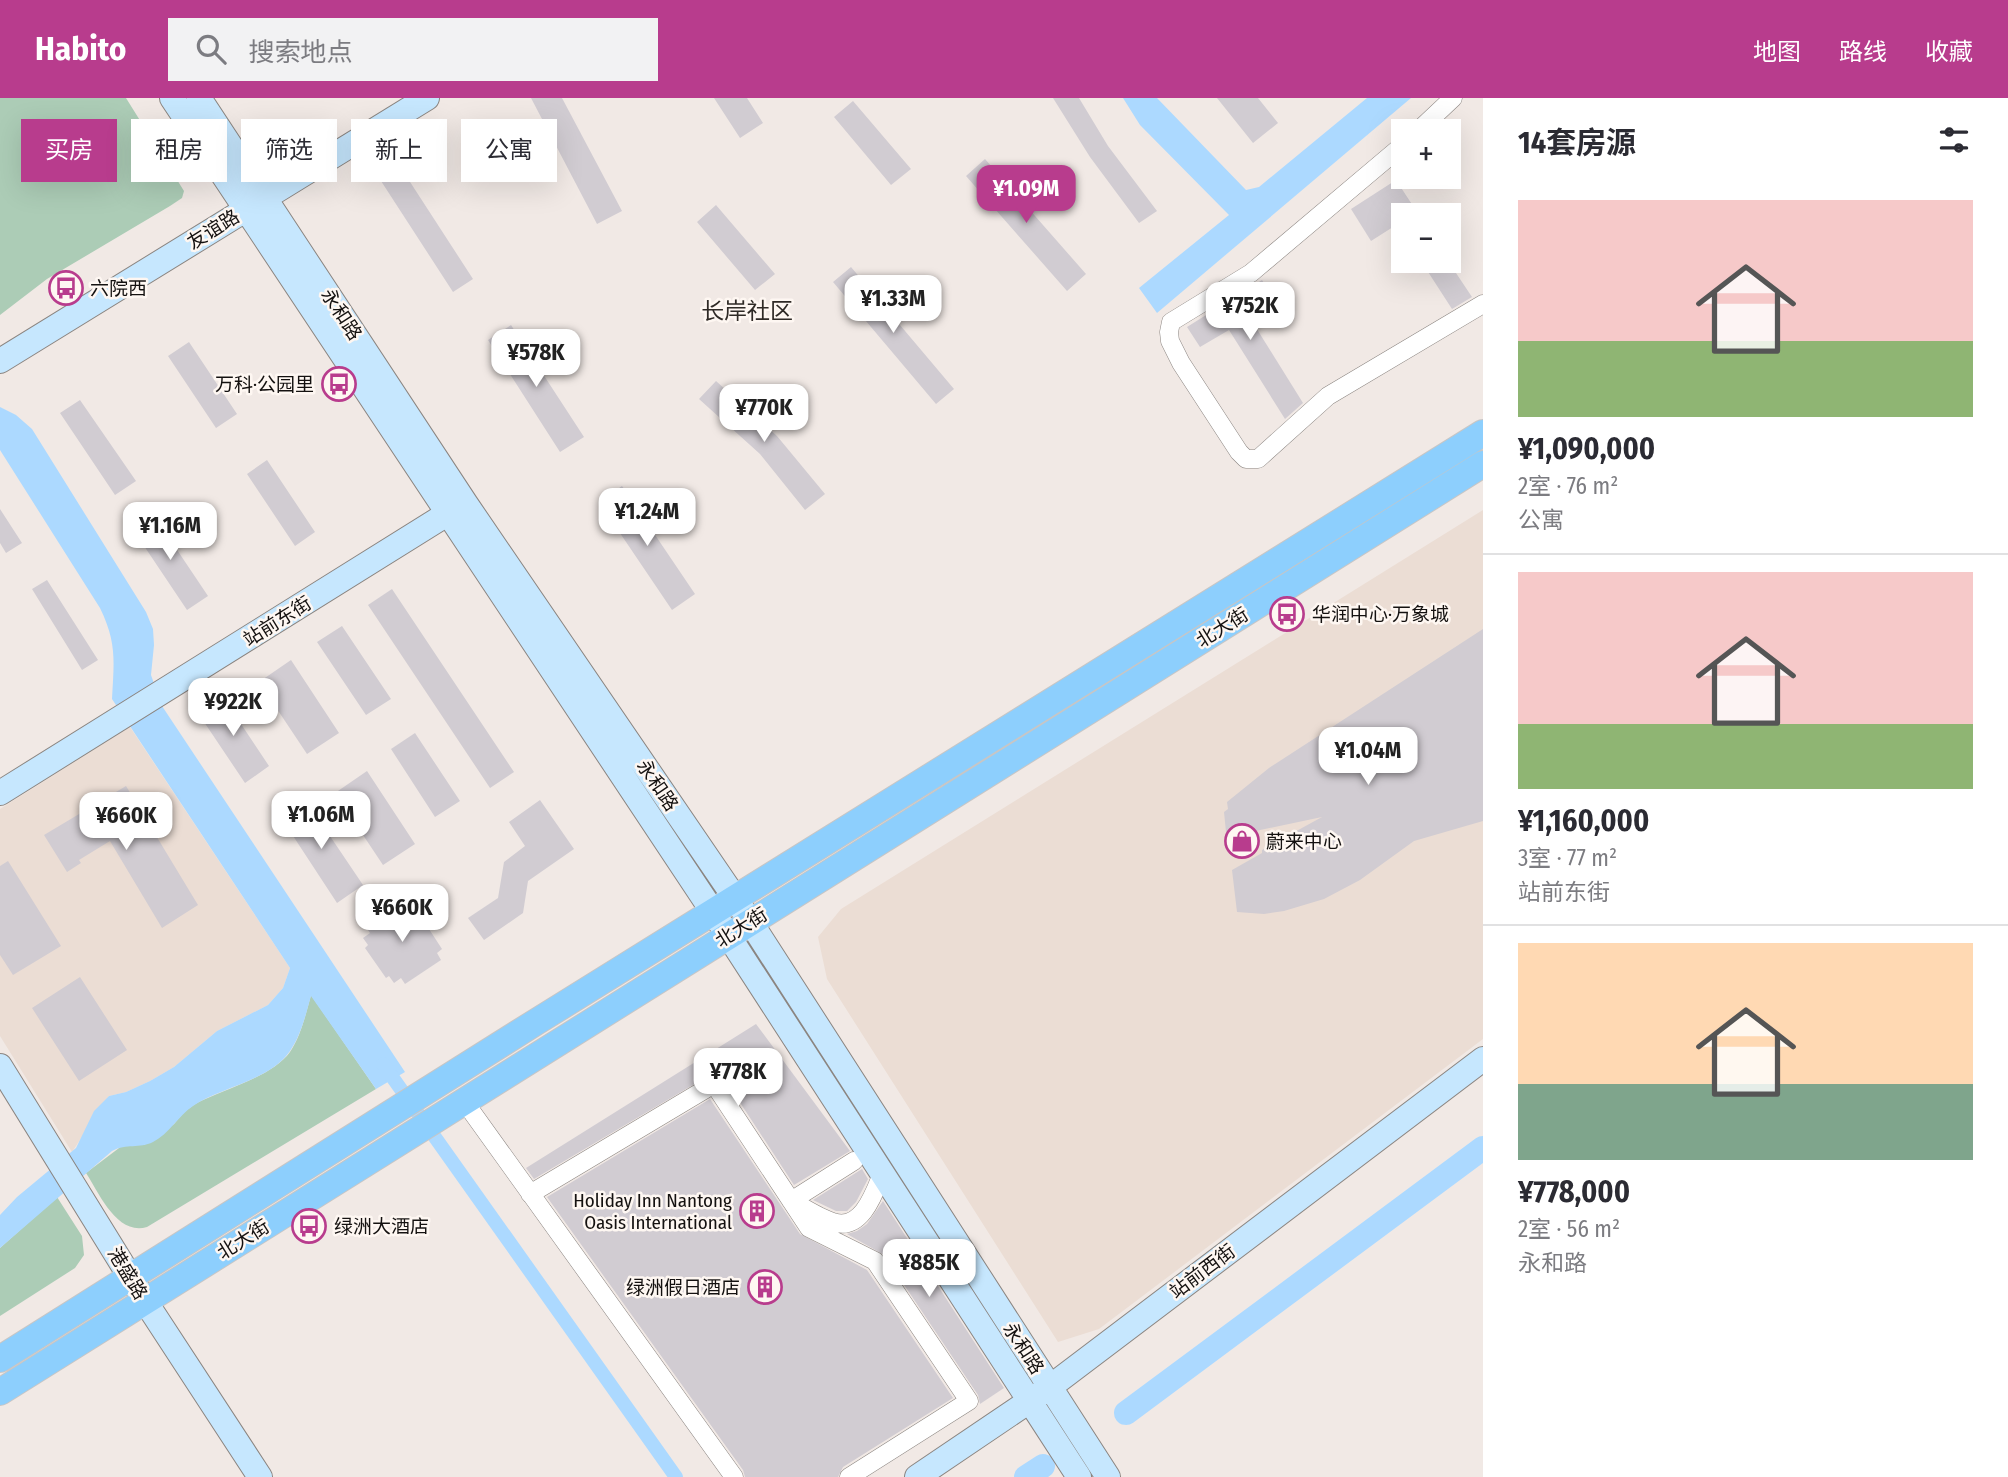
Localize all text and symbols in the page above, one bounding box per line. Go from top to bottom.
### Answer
search box [168,18,658,81]
text: Habito [35,29,126,69]
icon: search [192,30,230,68]
text: 搜索地点 [248,37,352,68]
text: 地图 [1753,38,1801,66]
text: 路线 [1839,38,1887,66]
text: 收藏 [1925,38,1973,66]
chip: 买房 [21,119,117,182]
chip: 租房 [131,119,227,182]
chip: 筛选 [241,119,337,182]
chip: 新上 [351,119,447,182]
chip: 公寓 [461,119,557,182]
map controls [1391,119,1461,273]
button: + [1391,119,1461,189]
icon: filters [1935,121,1973,159]
text: 14套房源 [1518,125,1636,161]
pin: ¥1.09M [969,166,1083,225]
text: ¥1.09M [993,174,1059,202]
button: − [1391,203,1461,273]
street label: 友谊路 [183,205,244,254]
icon: home [1683,246,1809,372]
bus stop icon: 六院西 [47,269,85,307]
pin: ¥1.33M [836,275,950,335]
place label: 六院西 [90,277,147,300]
pin: ¥752K [1201,282,1299,342]
street label: 永和路 [316,284,367,344]
text: ¥1.33M [861,284,925,312]
text: ¥752K [1222,291,1278,319]
district label: 长岸社区 [701,297,793,325]
pin: ¥578K [487,330,585,389]
text: ¥578K [507,338,565,366]
bus stop icon: 万科·公园里 [320,365,358,403]
place label: 万科·公园里 [215,373,314,396]
pin: ¥770K [715,384,813,444]
text: ¥770K [735,393,793,421]
text: ¥1,090,000 [1518,431,1655,467]
text: 2室 · 76 m² [1518,472,1618,500]
pin: ¥1.24M [590,489,704,548]
text: ¥1.24M [615,497,679,525]
pin: ¥1.16M [113,503,227,562]
text: 公寓 [1518,506,1564,534]
text: ¥1.16M [139,511,201,539]
street label: 站前东街 [239,592,316,651]
bus stop icon: 华润中心·万象城 [1268,595,1306,633]
street label: 北大街 [1192,603,1253,652]
place label: 华润中心·万象城 [1312,603,1449,626]
icon: home [1683,618,1809,744]
pin: ¥922K [184,678,282,738]
text: ¥922K [204,687,262,715]
pin: ¥1.04M [1311,728,1425,787]
text: ¥1.04M [1335,736,1401,764]
street label: 永和路 [632,755,683,815]
pin: ¥660K [77,792,175,852]
pin: ¥1.06M [264,792,378,851]
text: ¥1.06M [287,800,355,828]
text: ¥660K [95,801,157,829]
text: ¥1,160,000 [1518,803,1649,839]
shop icon: 蔚来中心 [1223,822,1261,860]
place label: 蔚来中心 [1266,830,1342,853]
text: 3室 · 77 m² [1518,844,1617,872]
text: 站前东街 [1518,878,1610,906]
pin: ¥660K [353,884,451,944]
text: ¥660K [371,893,433,921]
street label: 北大街 [711,903,772,952]
icon: home [1683,989,1809,1115]
pin: ¥778K [689,1048,787,1108]
text: ¥778K [710,1057,766,1085]
text: ¥778,000 [1518,1174,1630,1210]
place label: Holiday Inn Nantong Oasis International [573,1189,732,1234]
building icon: Holiday Inn Nantong Oasis International [738,1192,776,1230]
bus stop icon: 绿洲大酒店 [290,1207,328,1245]
street label: 北大街 [213,1215,274,1264]
place label: 绿洲大酒店 [334,1215,429,1238]
text: 2室 · 56 m² [1518,1215,1620,1243]
street label: 站前西街 [1165,1239,1240,1303]
pin: ¥885K [880,1240,978,1299]
street label: 港盛路 [103,1243,152,1304]
text: ¥885K [899,1248,959,1276]
text: 永和路 [1518,1249,1587,1277]
building icon: 绿洲假日酒店 [746,1268,784,1306]
place label: 绿洲假日酒店 [626,1276,740,1299]
street label: 永和路 [998,1318,1049,1378]

